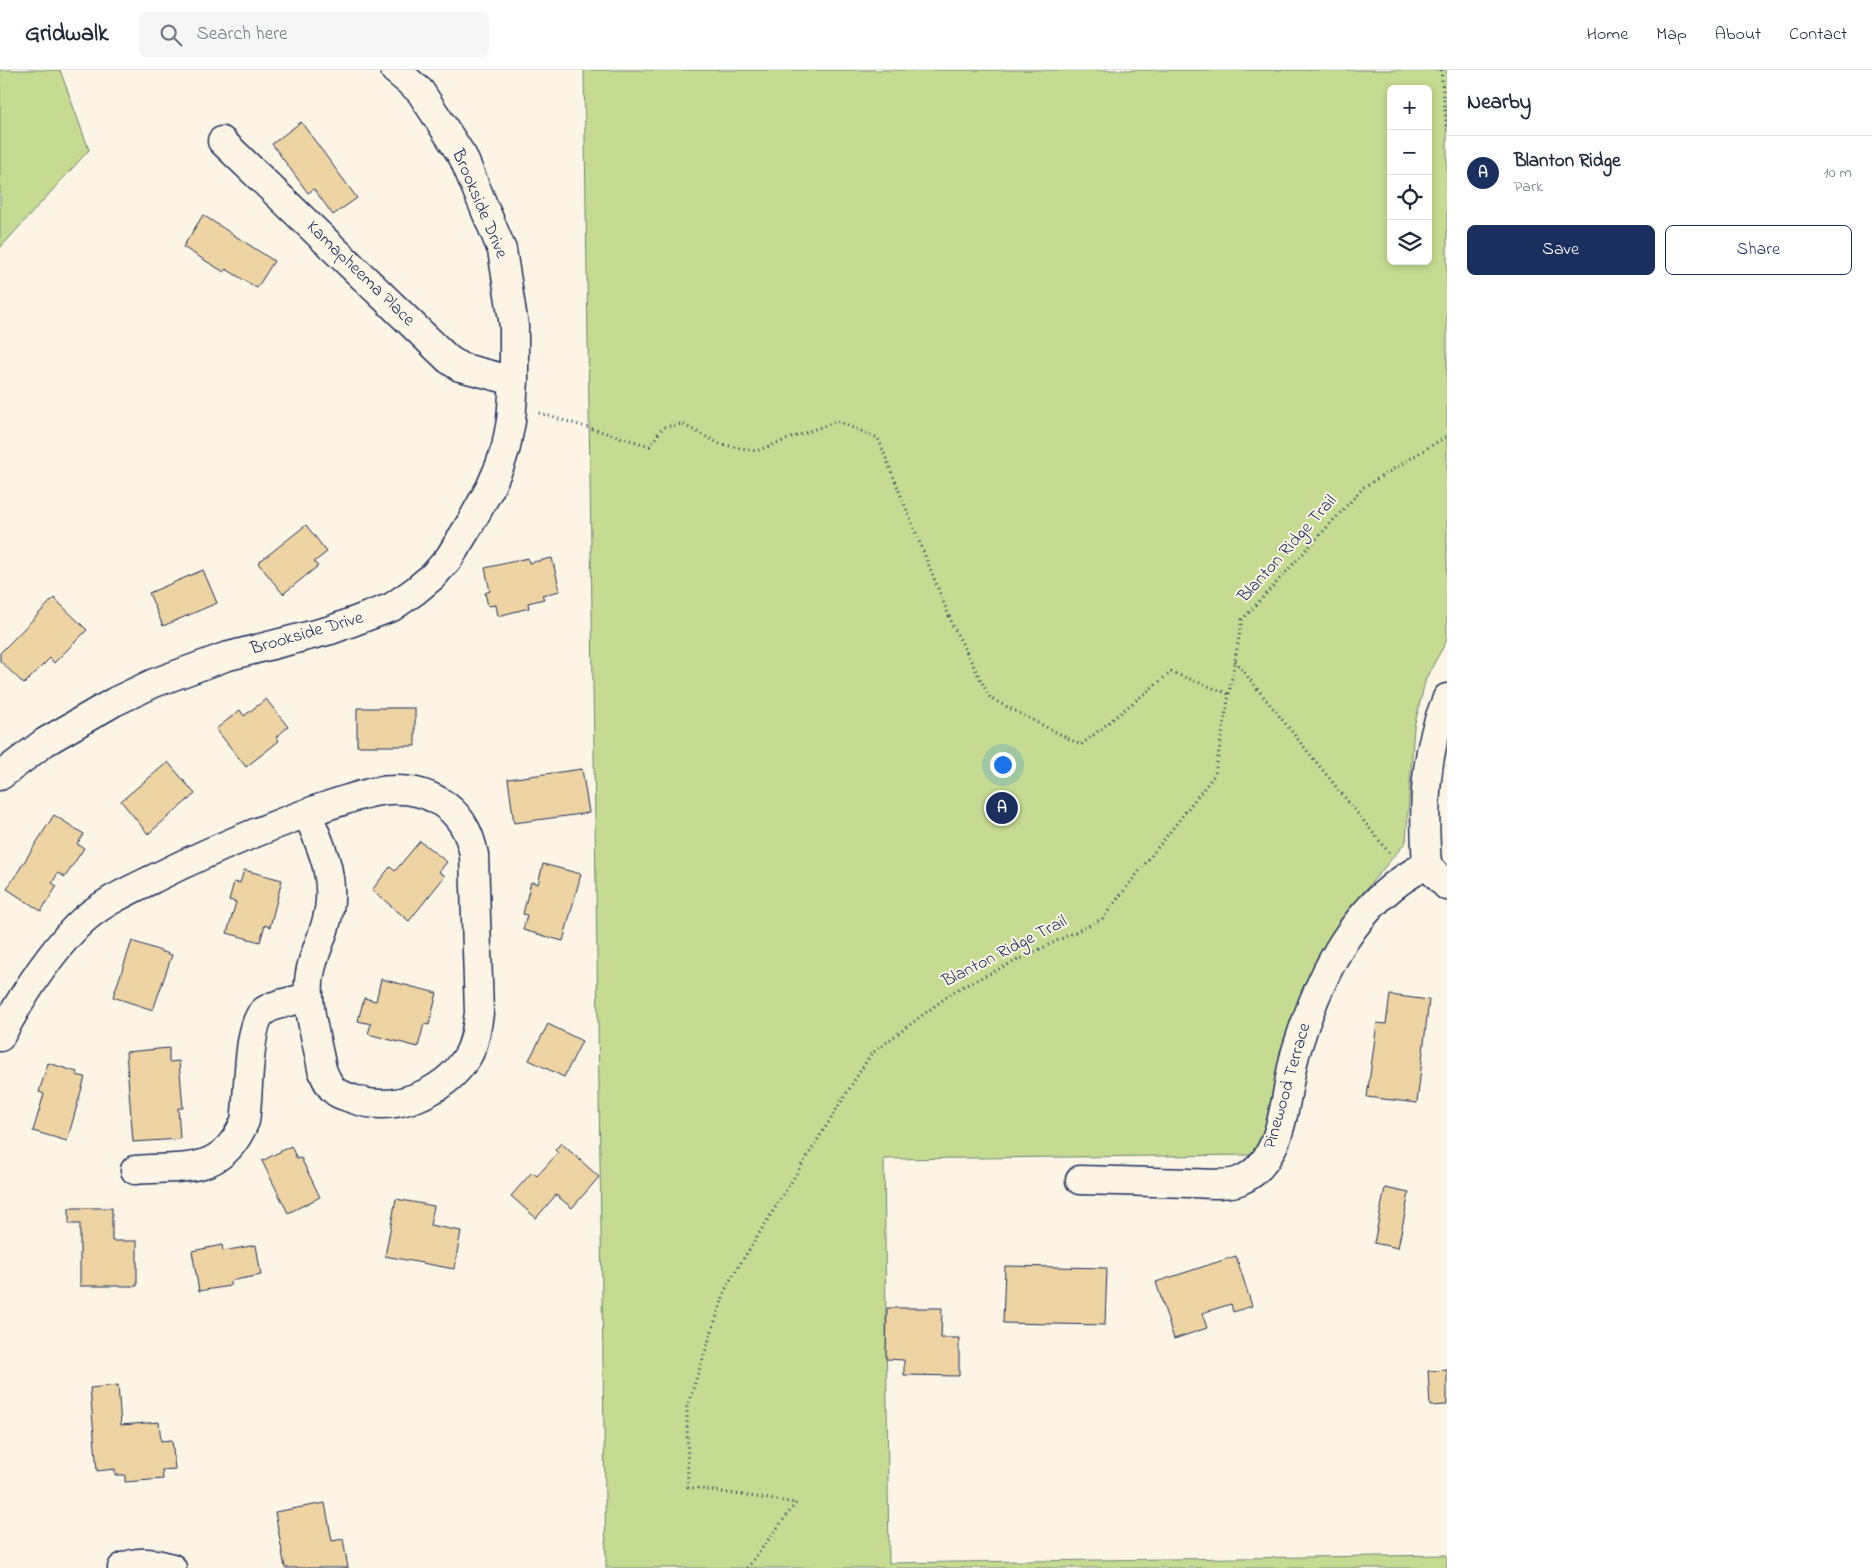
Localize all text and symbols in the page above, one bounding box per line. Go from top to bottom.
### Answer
search box [139,12,489,57]
text: Gridwalk [25,17,109,52]
icon: search [157,21,185,49]
text: Search here [197,21,288,48]
text: Home [1587,22,1628,48]
text: Map [1656,22,1687,48]
text: About [1715,22,1761,48]
text: Contact [1789,22,1847,48]
map controls [1387,85,1432,265]
button: + [1387,85,1432,130]
text: Nearby [1467,88,1531,118]
button: − [1387,130,1432,175]
street label: Brookside Drive [444,144,514,264]
text: Blanton Ridge [1514,148,1621,175]
text: A [1478,161,1488,185]
text: 10 m [1824,161,1852,185]
button: locate [1387,175,1432,220]
text: Park [1514,175,1543,199]
street label: Kamapheema Place [300,215,421,333]
button: layers [1387,220,1432,265]
button: Save [1467,225,1655,275]
button: Share [1665,225,1852,275]
street label: Blanton Ridge Trail [1232,489,1344,610]
street label: Brookside Drive [246,605,367,663]
your location [990,752,1016,778]
pin: A [986,789,1018,827]
street label: Blanton Ridge Trail [937,909,1073,996]
street label: Pinewood Terrace [1258,1019,1319,1152]

